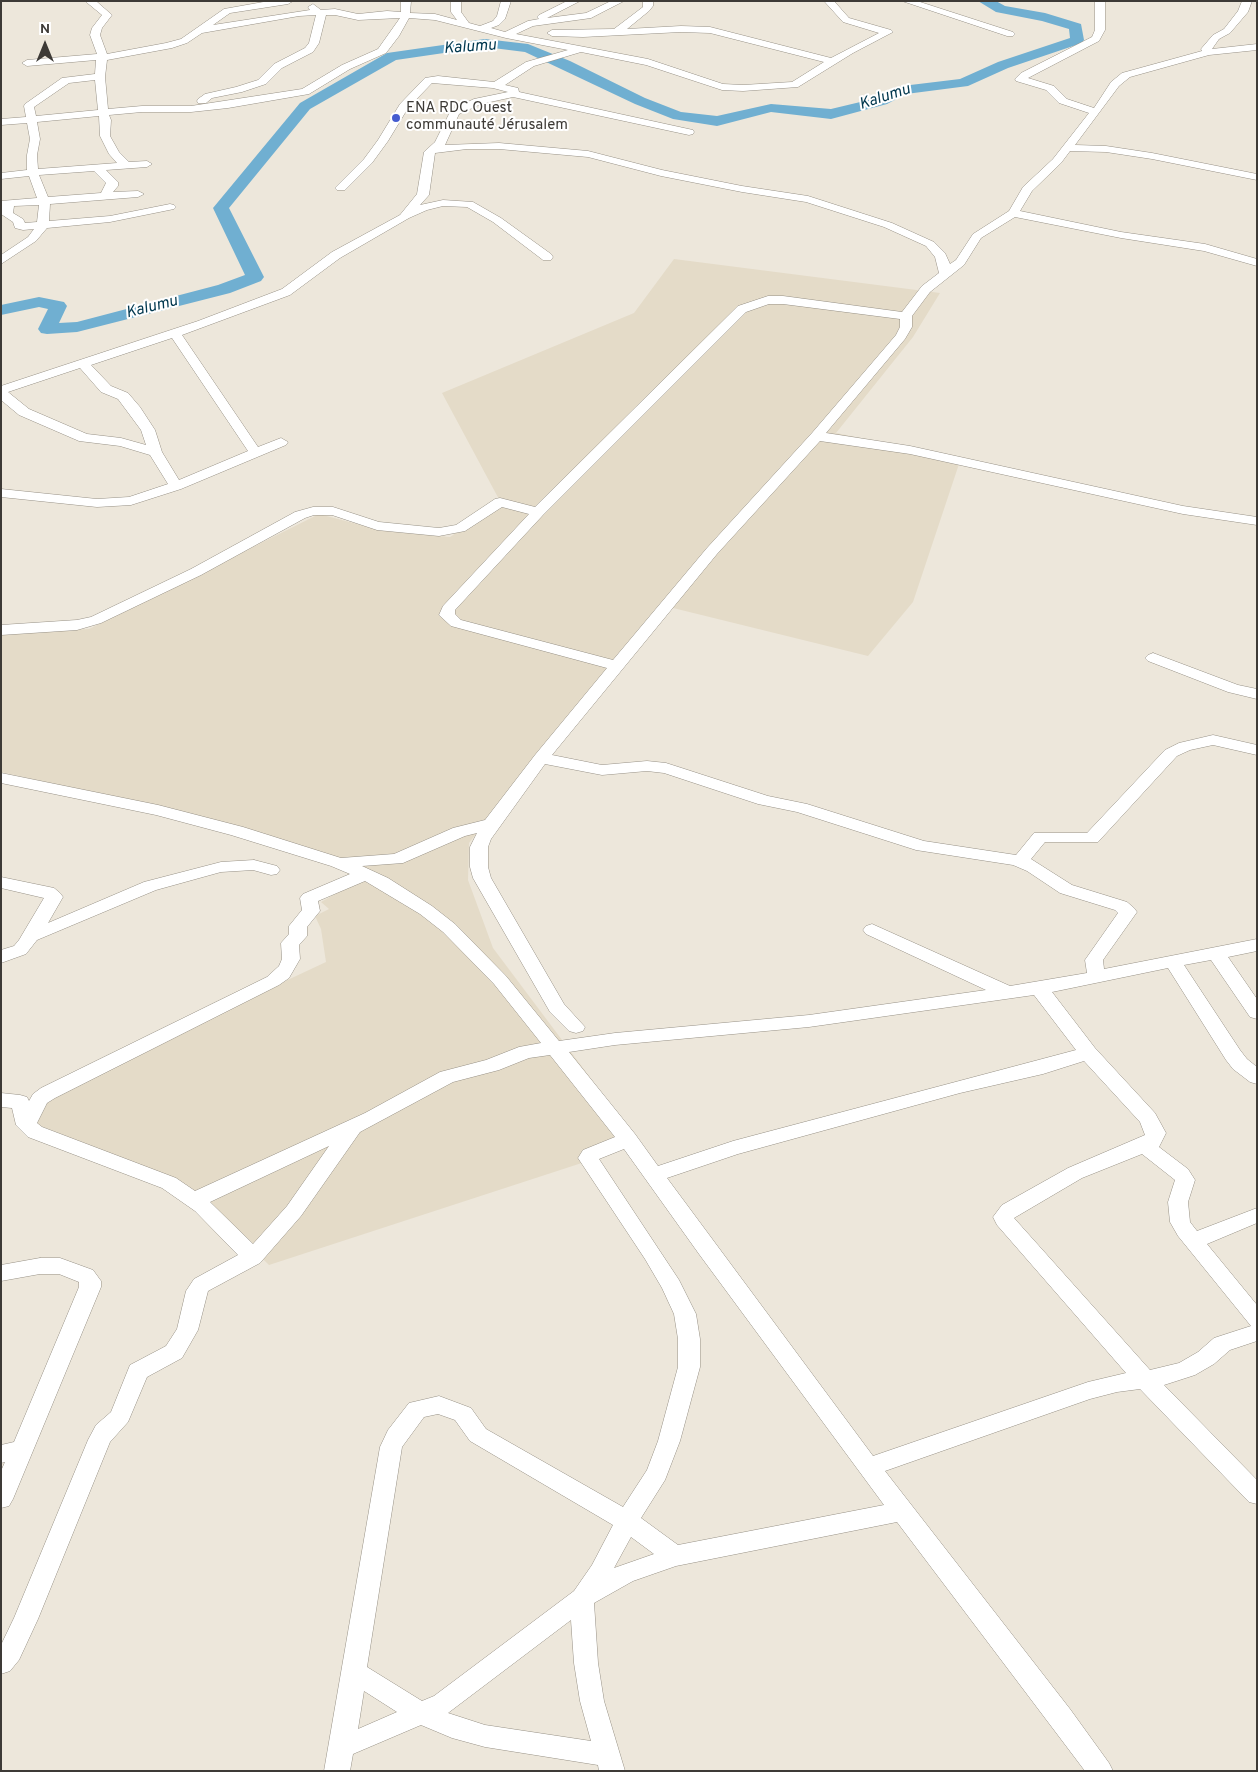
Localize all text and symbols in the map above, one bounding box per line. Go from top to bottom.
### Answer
north arrow [20,20,70,70]
text: N [40,21,50,38]
water label: Kalumu [443,37,497,59]
water label: Kalumu [857,81,913,115]
place label: ENA RDC Ouest communauté Jérusalem [406,100,568,135]
marker: ENA RDC Ouest communauté Jérusalem [390,112,402,124]
water label: Kalumu [124,292,180,324]

